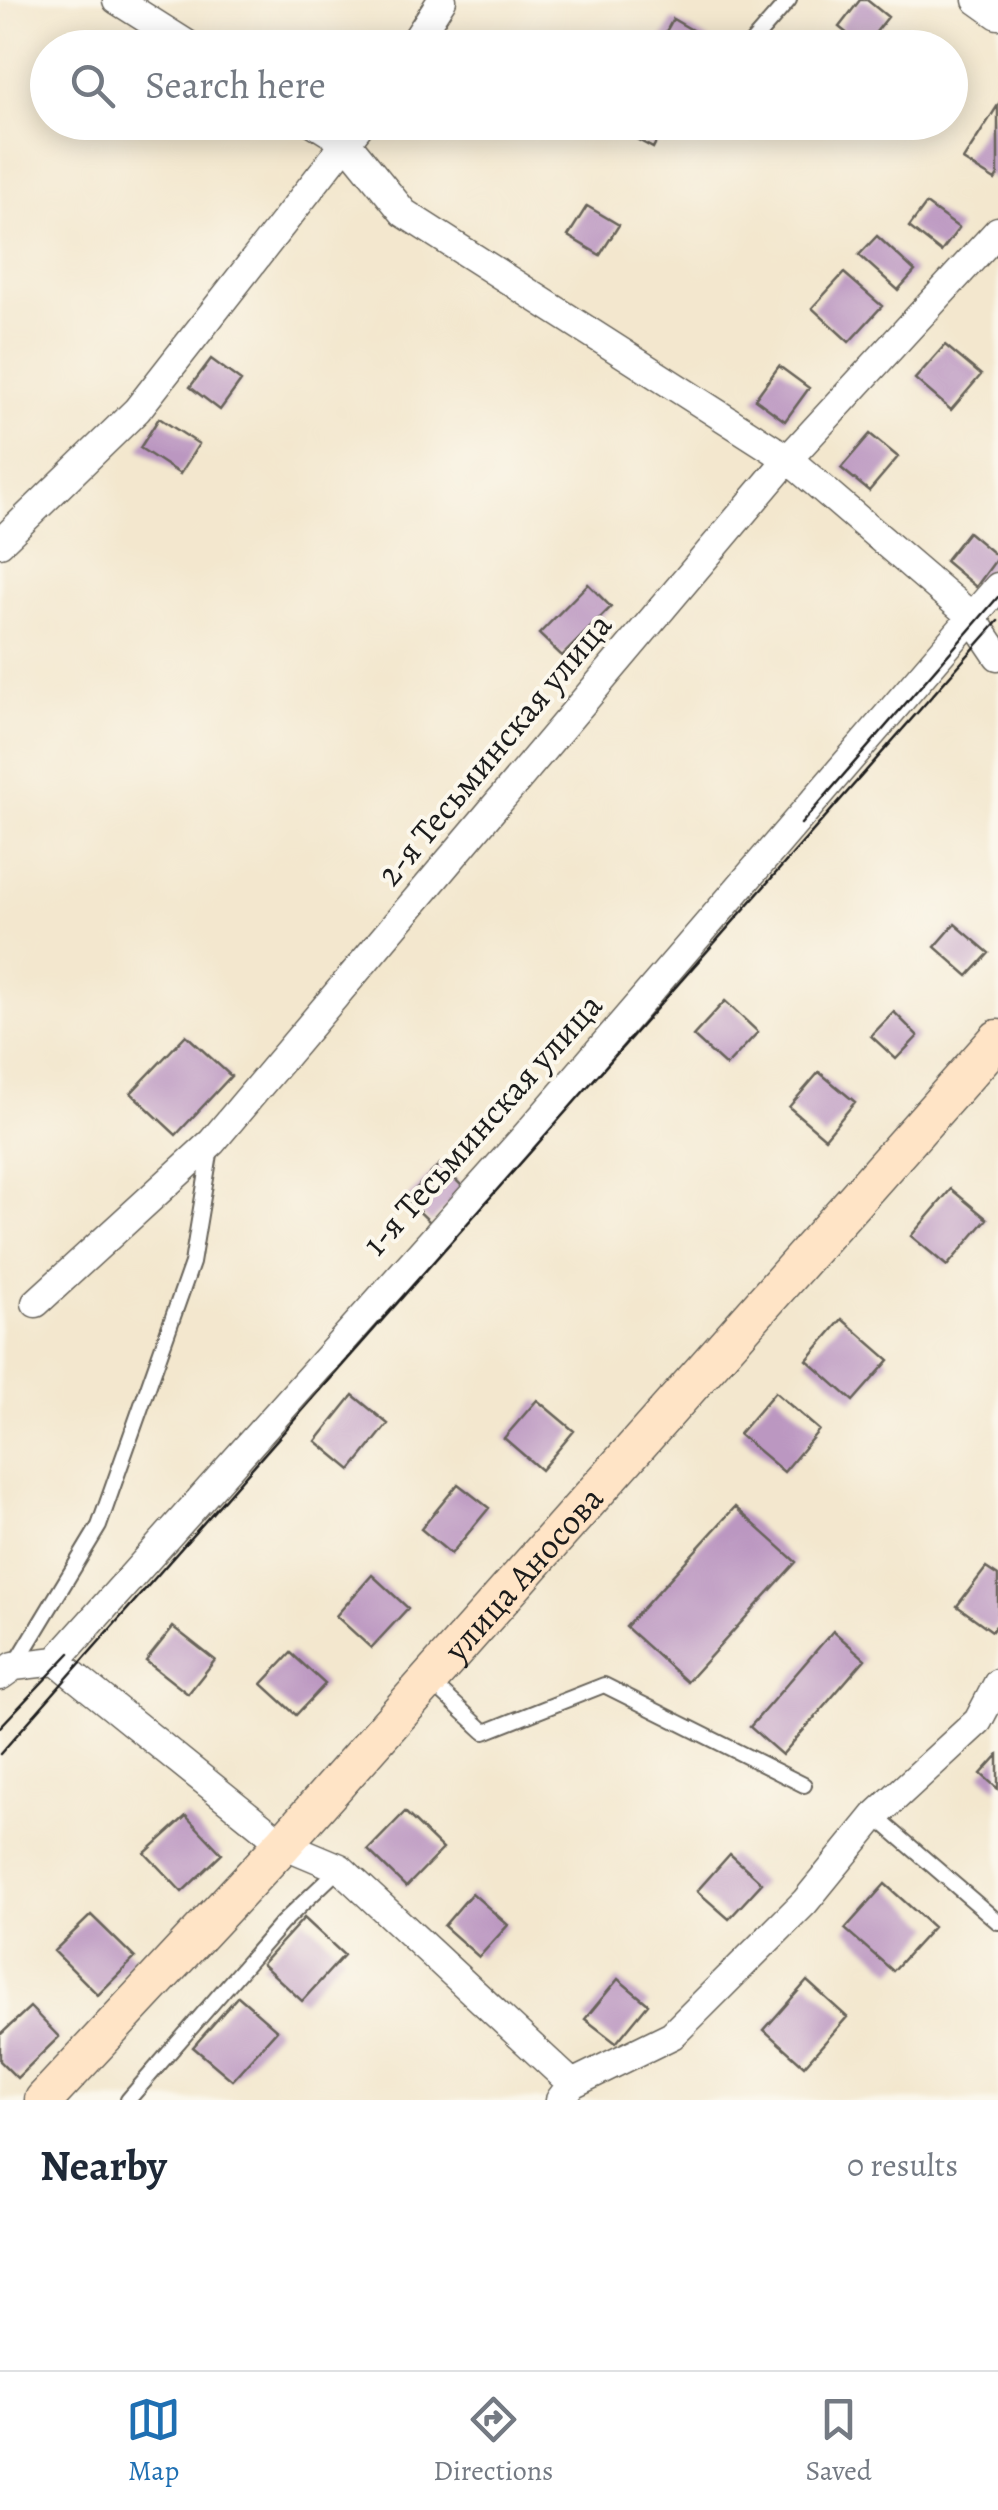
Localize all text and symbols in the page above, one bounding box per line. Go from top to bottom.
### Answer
search box [30,30,968,140]
icon: search [65,58,120,113]
text: Search here [145,59,326,111]
street label: 2-я Тесьминская улица [365,602,623,896]
street label: 1-я Тесьминская улица [351,982,613,1266]
street label: улица Аносова [432,1476,614,1672]
text: Nearby [40,2137,167,2194]
text: 0 results [847,2143,958,2187]
tab: Map [126,2392,181,2490]
tab: Directions [433,2392,553,2490]
tab: Saved [806,2392,872,2490]

